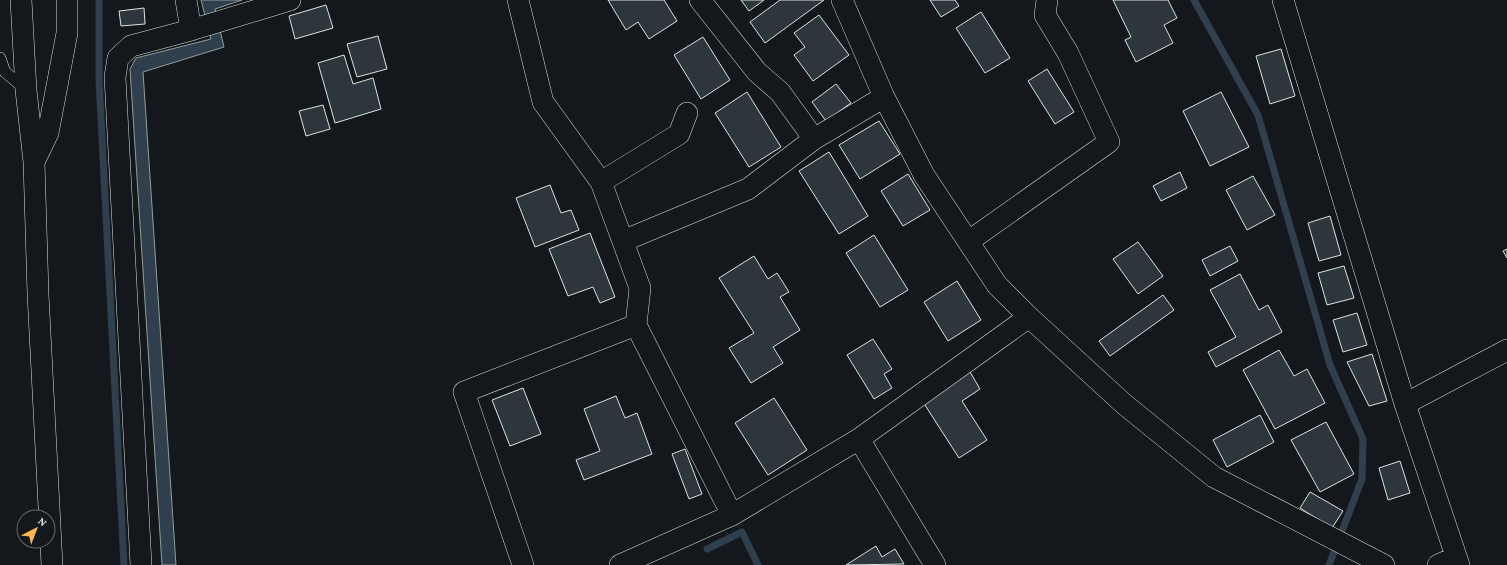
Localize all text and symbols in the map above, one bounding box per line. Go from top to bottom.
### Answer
north arrow [16,509,56,549]
text: N [36,515,50,529]

